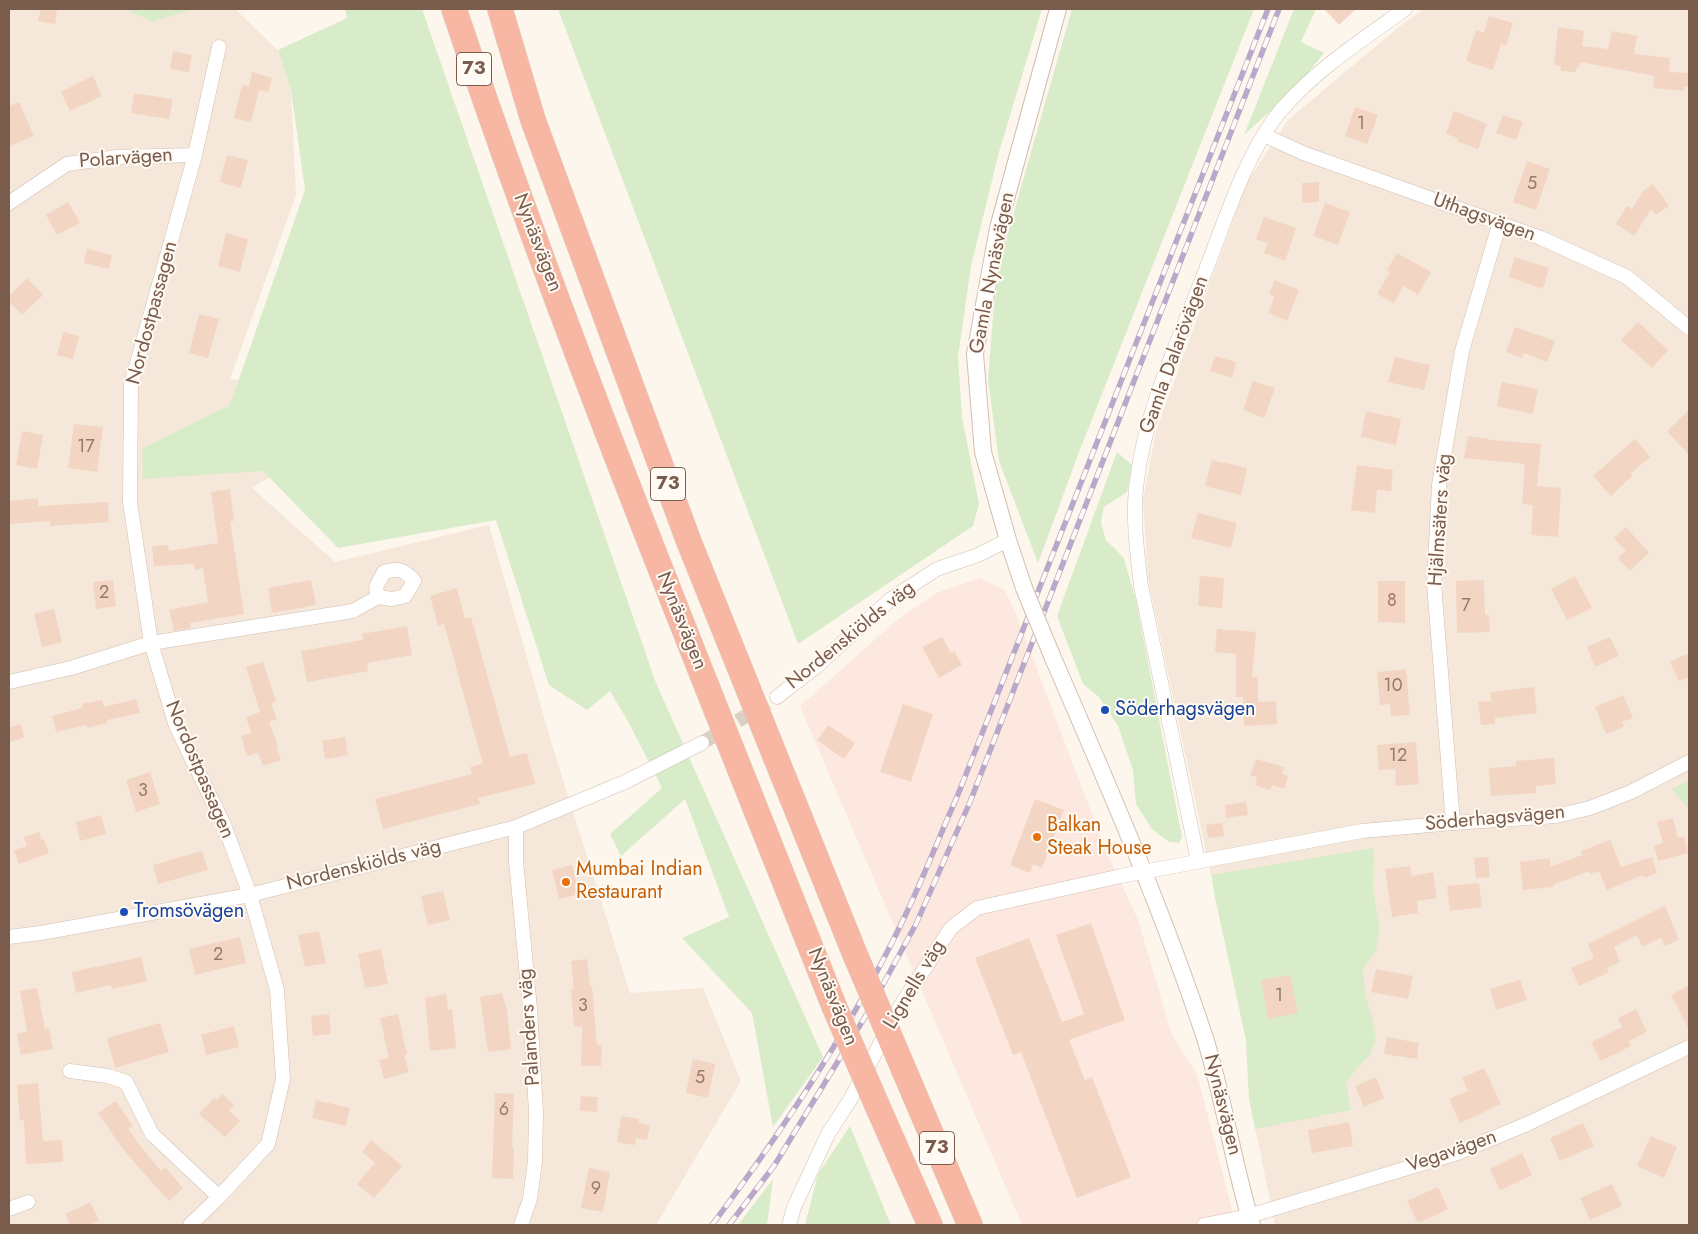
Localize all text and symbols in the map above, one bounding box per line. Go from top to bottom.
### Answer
road number: 73 [456,52,492,86]
house number: 1 [1357,114,1365,136]
street label: Polarvägen [78,144,174,174]
house number: 5 [1527,174,1537,196]
street label: Uthagsvägen [1429,188,1539,248]
street label: Gamla Nynäsvägen [966,190,1020,356]
street label: Nynäsvägen [507,191,567,295]
street label: Nordostpassagen [122,239,184,387]
street label: Gamla Dalarövägen [1135,273,1215,437]
house number: 17 [77,437,95,459]
street label: Hjälmsäters väg [1424,453,1458,587]
road number: 73 [650,468,686,500]
street label: Nynäsvägen [651,569,711,673]
street label: Nordenskiölds väg [782,577,920,695]
house number: 2 [99,583,109,605]
house number: 8 [1387,591,1397,613]
house number: 7 [1461,596,1471,618]
house number: 10 [1384,676,1402,698]
street label: Nordostpassagen [159,697,239,843]
place label: Söderhagsvägen [1115,698,1256,722]
marker: Söderhagsvägen [1099,704,1111,716]
house number: 12 [1389,746,1407,768]
house number: 3 [138,781,148,803]
street label: Söderhagsvägen [1424,801,1566,837]
place label: Balkan Steak House [1047,814,1152,861]
marker: Balkan Steak House [1031,831,1043,843]
street label: Nordenskiölds väg [284,835,444,897]
place label: Mumbai Indian Restaurant [576,858,703,905]
marker: Mumbai Indian Restaurant [560,876,572,888]
place label: Tromsövägen [134,900,244,924]
marker: Tromsövägen [118,906,130,918]
street label: Lignells väg [879,936,951,1034]
house number: 2 [213,945,223,967]
street label: Nynäsvägen [802,945,862,1049]
street label: Palanders väg [514,968,546,1086]
house number: 1 [1275,986,1283,1008]
house number: 3 [578,996,588,1018]
street label: Nynäsvägen [1198,1052,1246,1158]
house number: 5 [695,1068,705,1090]
house number: 6 [499,1100,509,1122]
street label: Vegavägen [1404,1125,1500,1179]
road number: 73 [920,1132,954,1164]
house number: 9 [591,1179,601,1201]

